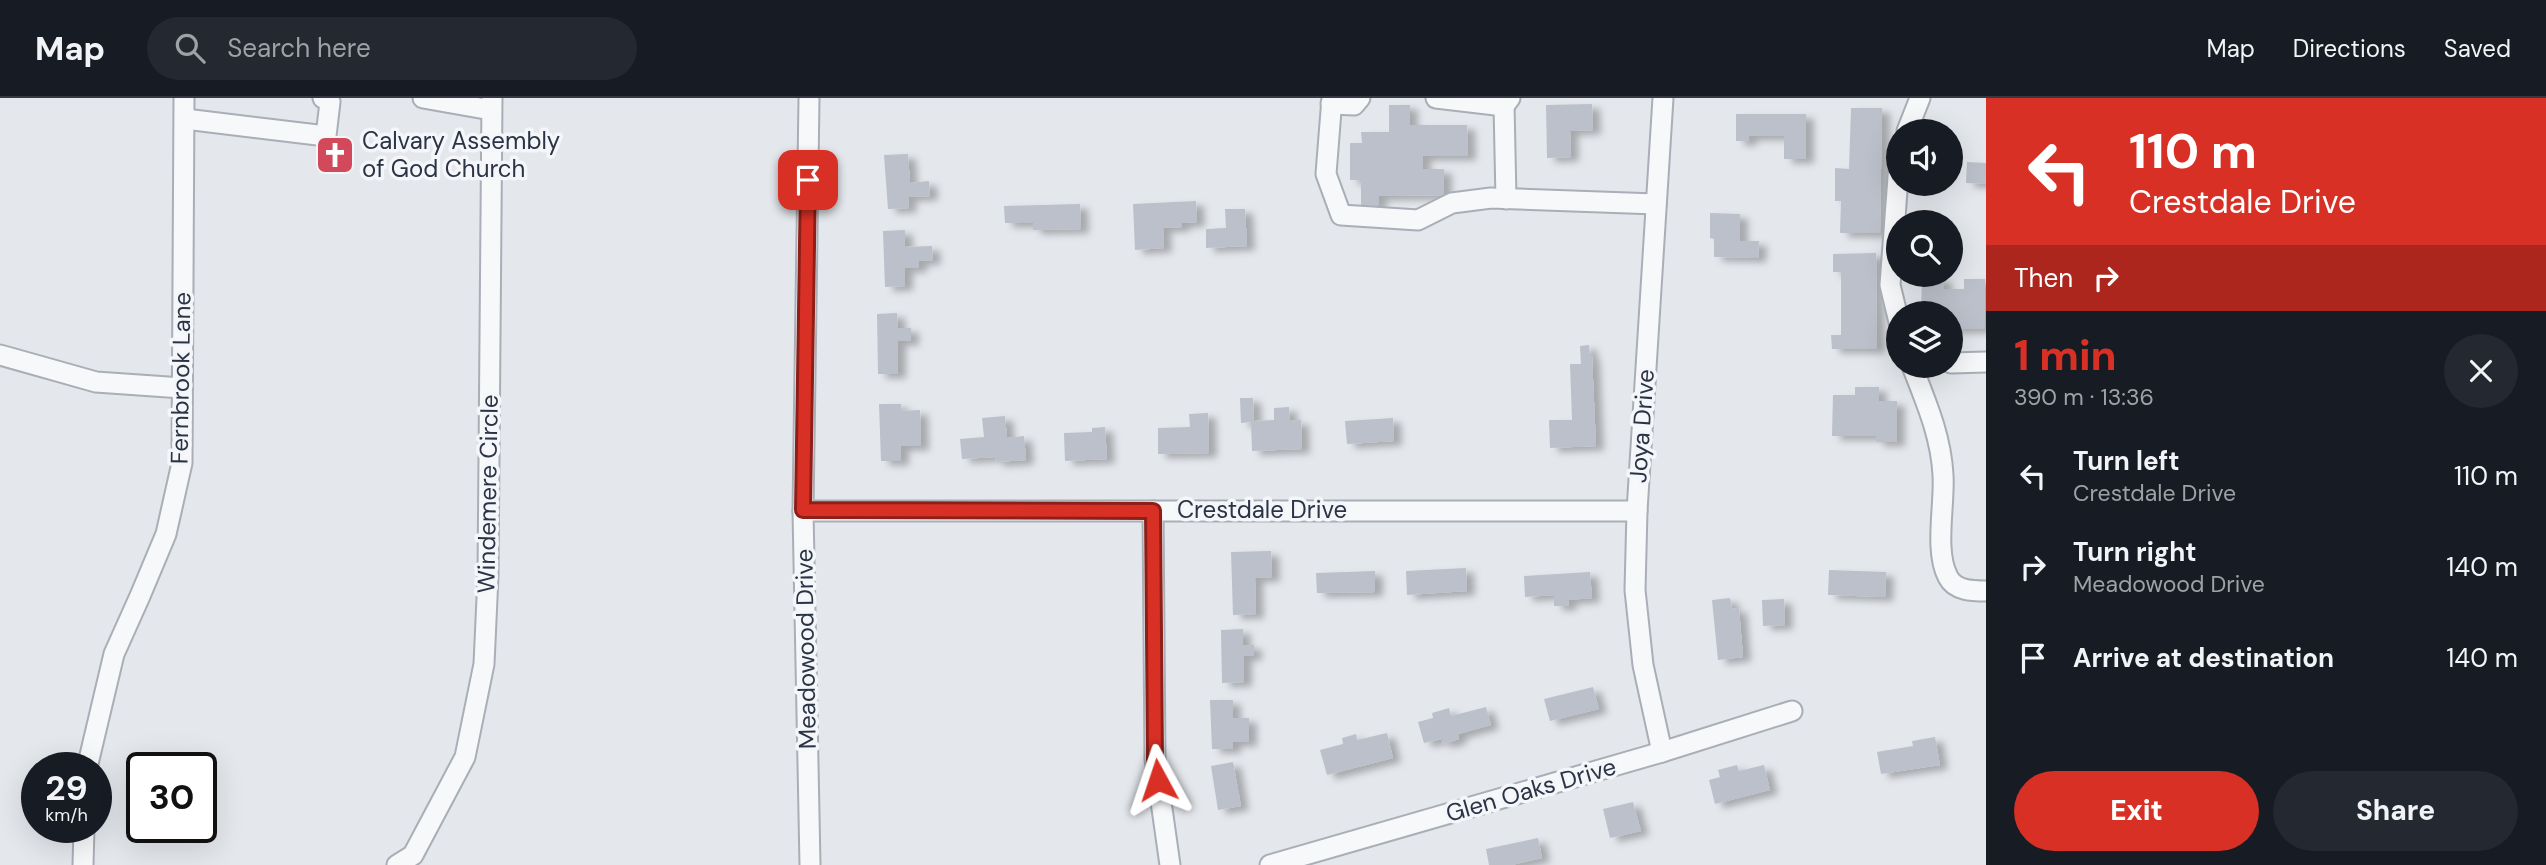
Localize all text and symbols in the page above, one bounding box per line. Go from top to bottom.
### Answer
search box [147,17,637,80]
text: Map [35,27,105,70]
icon: search [171,29,209,67]
text: Search here [227,31,371,65]
text: Map [2207,33,2255,64]
text: Directions [2293,33,2406,64]
text: Saved [2444,33,2511,64]
map controls [1886,119,1963,378]
button: sound [1886,119,1963,196]
text: 110 m [2129,119,2257,183]
place label: Calvary Assembly of God Church [362,125,560,184]
icon: left [2014,126,2105,217]
church icon: Calvary Assembly of God Church [314,134,356,176]
pin [778,150,838,210]
icon: arrive [789,161,827,199]
text: Crestdale Drive [2129,181,2356,223]
button: search [1886,210,1963,287]
icon: right [2087,259,2125,297]
text: Then [2014,261,2073,295]
street label: Fernbrook Lane [164,292,197,464]
button: layers [1886,301,1963,378]
text: 1 min [2014,328,2117,383]
button: close [2444,334,2518,408]
street label: Joya Drive [1622,368,1661,484]
text: 390 m · 13:36 [2014,382,2154,412]
street label: Windemere Circle [470,394,505,594]
text: Turn left [2073,444,2180,478]
icon: left [2014,457,2052,495]
text: 110 m [2454,459,2518,493]
text: Crestdale Drive [2073,478,2236,508]
street label: Crestdale Drive [1177,494,1347,525]
text: Turn right [2073,535,2197,569]
icon: right [2014,548,2052,586]
street label: Meadowood Drive [788,549,823,749]
text: 140 m [2446,550,2518,584]
text: Meadowood Drive [2073,569,2265,599]
icon: arrive [2014,639,2052,677]
text: Arrive at destination [2073,641,2334,675]
text: 140 m [2446,641,2518,675]
position arrow [1121,743,1195,817]
street label: Glen Oaks Drive [1442,750,1620,829]
speed limit sign: 30 [126,752,217,843]
text: 29 [45,765,88,811]
button: Exit [2014,771,2259,851]
button: Share [2273,771,2518,851]
text: km/h [45,803,88,827]

